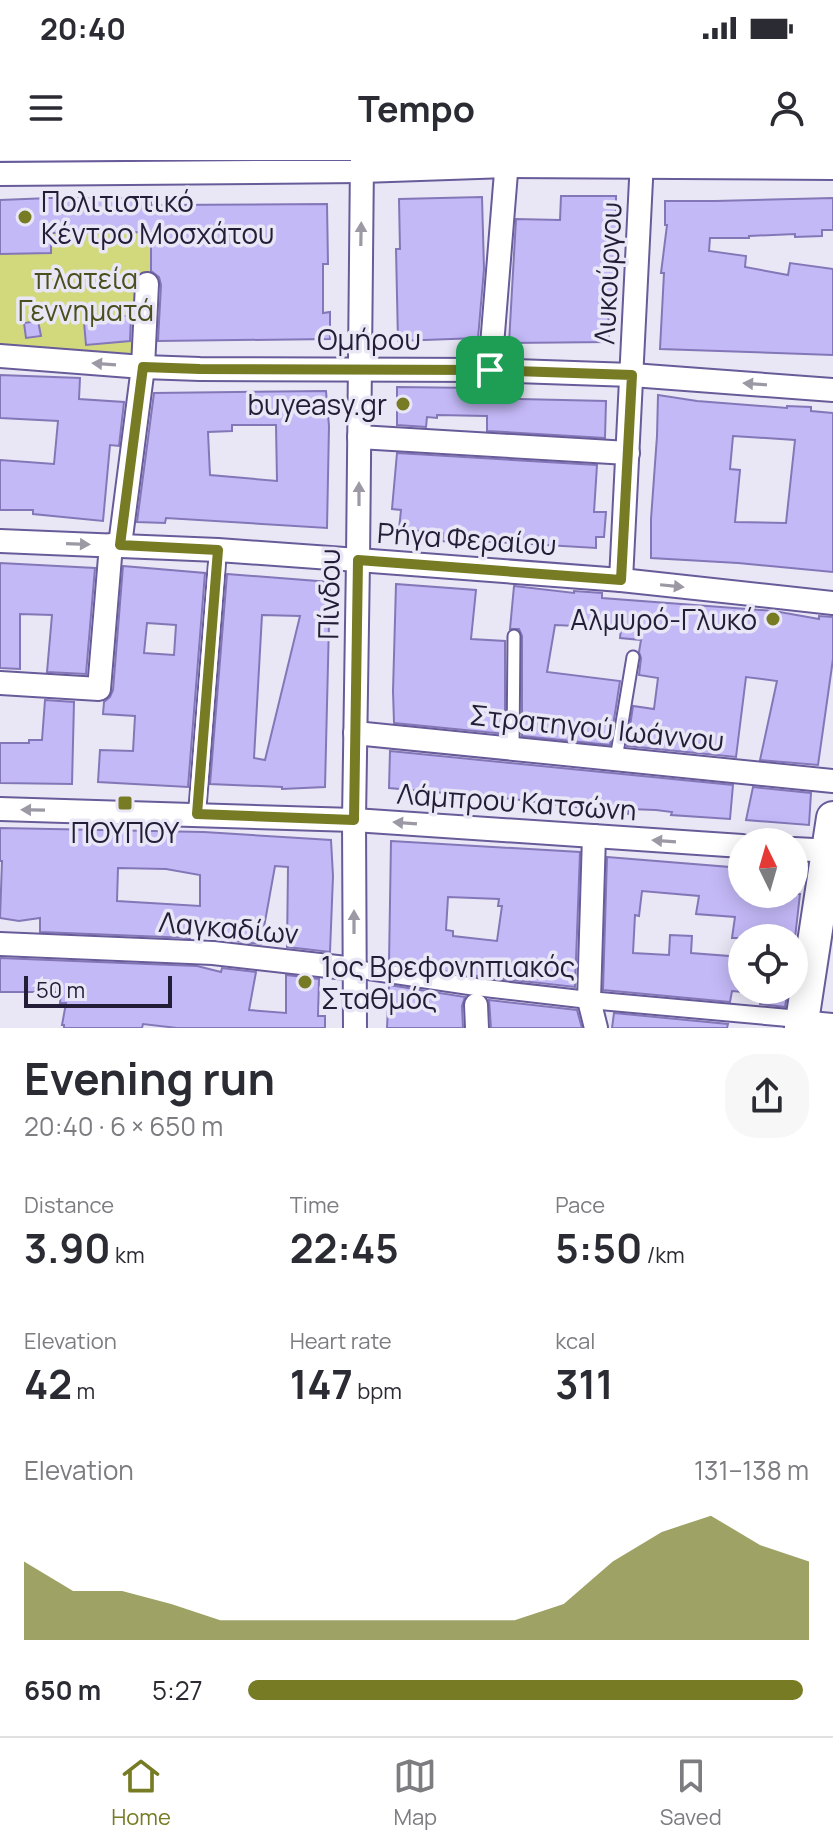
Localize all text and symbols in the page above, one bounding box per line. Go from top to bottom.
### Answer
text: 20:40 [40,8,126,49]
text: Tempo [358,84,475,133]
icon: menu [24,86,68,130]
icon: person [765,86,809,130]
place label: Πολιτιστικό Κέντρο Μοσχάτου [41,182,274,252]
street label: Λυκούργου [584,201,630,345]
marker: Πολιτιστικό Κέντρο Μοσχάτου [16,208,34,226]
one-way arrow [355,221,367,246]
park label: πλατεία Γεννηματά [18,259,154,329]
street label: Ομήρου [317,320,421,358]
pin [456,336,524,404]
icon: arrive [468,348,512,392]
one-way arrow [91,357,116,370]
one-way arrow [742,377,767,390]
place label: buyeasy.gr [248,385,387,423]
marker: buyeasy.gr [394,395,412,413]
one-way arrow [353,481,365,506]
street label: Ρήγα Φεραίου [376,513,558,563]
one-way arrow [66,537,91,550]
street label: Πίνδου [308,548,348,640]
one-way arrow [660,579,685,592]
place label: Αλμυρό-Γλυκό [570,600,757,638]
marker: Αλμυρό-Γλυκό [764,610,782,628]
street label: Στρατηγού Ιωάννου [468,695,726,759]
street label: Λάμπρου Κατσώνη [396,774,638,828]
marker: ΠΟΥΠΟΥ [116,794,134,812]
one-way arrow [20,804,45,816]
place label: ΠΟΥΠΟΥ [71,813,180,851]
one-way arrow [392,816,417,829]
north arrow [728,828,808,908]
map controls [728,828,808,1004]
one-way arrow [651,834,676,847]
street label: Λαγκαδίων [158,902,300,952]
one-way arrow [348,909,361,934]
button: locate [728,924,808,1004]
place label: 1ος Βρεφονηπιακός Σταθμός [321,947,575,1017]
scale bar [24,972,172,1008]
marker: 1ος Βρεφονηπιακός Σταθμός [296,973,314,991]
text: 50 m [36,975,85,1005]
text: Evening run [24,1048,275,1108]
button: share [725,1054,809,1138]
text: 20:40 · 6 × 650 m [24,1108,223,1144]
text: Distance [24,1190,114,1220]
text: Time [290,1190,339,1220]
text: Pace [555,1190,605,1220]
text: 3.90 [24,1220,111,1275]
text: 22:45 [290,1220,399,1275]
text: 5:50 [555,1220,642,1275]
text: km [111,1240,145,1270]
text: /km [642,1240,685,1270]
text: Elevation [24,1326,117,1356]
text: Heart rate [290,1326,392,1356]
text: kcal [555,1326,595,1356]
text: 42 [24,1356,72,1411]
text: 147 [290,1356,353,1411]
text: 311 [555,1356,614,1411]
text: m [72,1376,95,1406]
text: bpm [353,1376,402,1406]
text: Elevation [24,1452,134,1488]
text: 131–138 m [694,1452,809,1488]
text: 650 m [24,1672,101,1708]
text: 5:27 [152,1672,203,1708]
tab: Home [111,1754,171,1832]
tab: Map [393,1754,437,1832]
tab: Saved [660,1754,722,1832]

